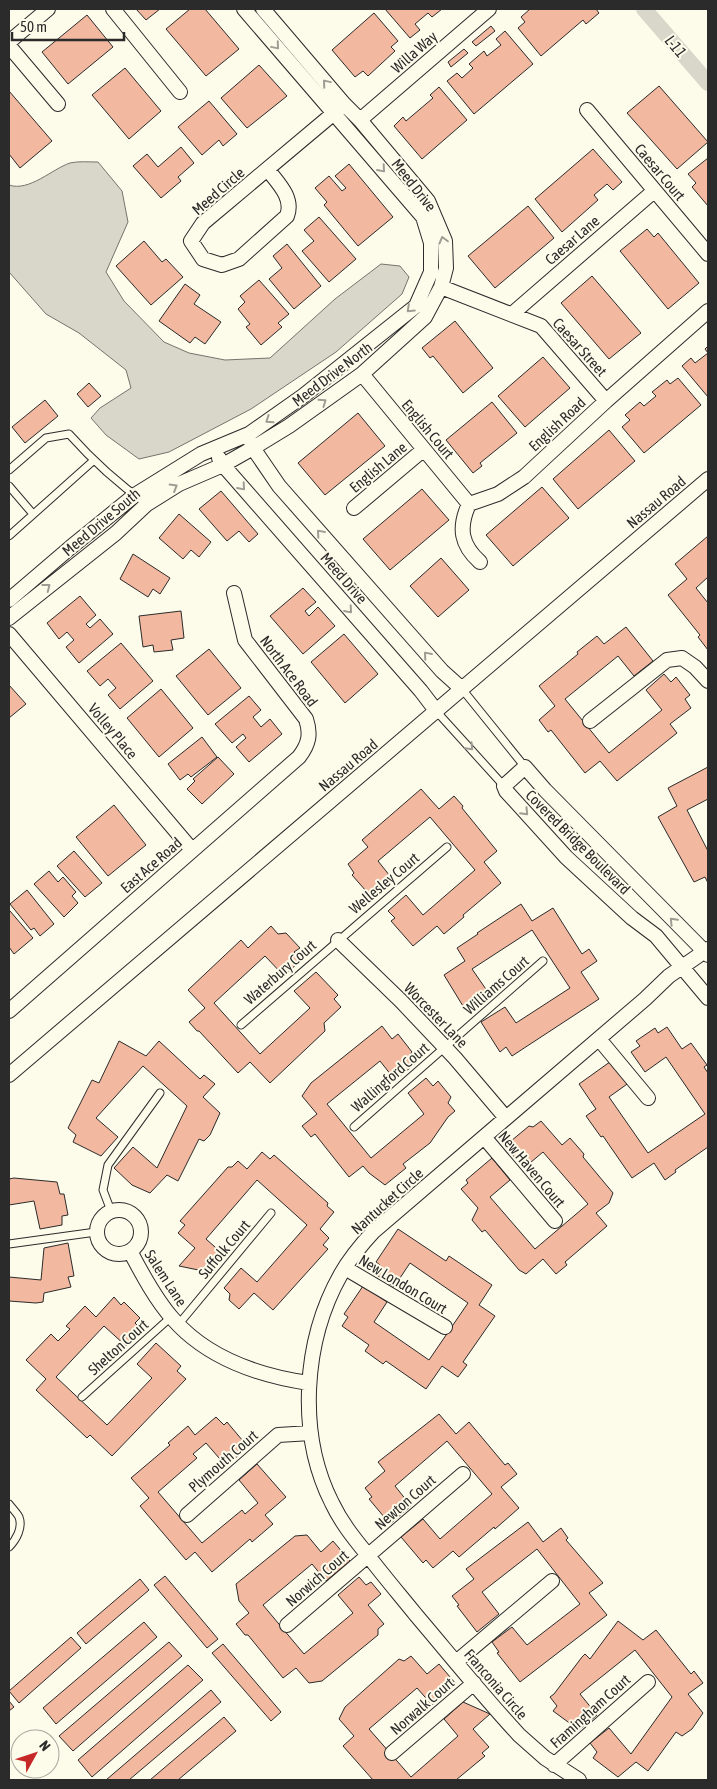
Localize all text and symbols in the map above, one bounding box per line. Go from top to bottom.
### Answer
scale bar [12,10,125,42]
text: 50 m [20,18,47,35]
street label: Willa Way [388,28,440,76]
water label: L-11 [661,31,691,61]
one-way arrow [270,40,279,49]
one-way arrow [323,80,332,89]
street label: Caesar Court [631,140,689,204]
street label: Meed Drive [388,155,440,215]
street label: Meed Circle [188,164,248,218]
one-way arrow [376,164,385,173]
street label: Caesar Lane [541,212,603,268]
one-way arrow [438,235,449,244]
one-way arrow [407,304,416,313]
street label: Caesar Street [550,314,610,380]
street label: Meed Drive North [289,338,375,410]
street label: English Road [525,394,589,454]
street label: English Court [398,396,458,462]
one-way arrow [317,399,327,408]
one-way arrow [265,414,274,423]
street label: English Lane [346,438,410,496]
street label: Nassau Road [623,473,689,531]
one-way arrow [237,482,246,491]
one-way arrow [169,484,178,494]
street label: Meed Drive South [59,485,143,559]
one-way arrow [317,529,326,538]
street label: Meed Drive [317,549,371,607]
one-way arrow [41,585,50,593]
one-way arrow [344,604,353,613]
street label: North Ace Road [257,632,321,710]
one-way arrow [424,651,433,660]
street label: Volley Place [85,700,141,762]
street label: Nassau Road [315,736,381,794]
one-way arrow [464,742,473,751]
street label: Covered Bridge Boulevard [522,786,634,898]
one-way arrow [519,806,528,815]
street label: East Ace Road [117,834,185,896]
street label: Wellesley Court [346,849,422,917]
one-way arrow [670,917,679,926]
street label: Waterbury Court [241,936,319,1008]
street label: Williams Court [460,952,532,1018]
street label: Worcester Lane [401,979,471,1051]
street label: Wallingford Court [348,1039,432,1115]
street label: New Haven Court [495,1128,569,1210]
street label: Nantucket Circle [348,1164,426,1238]
street label: Suffolk Court [195,1216,253,1282]
street label: Salem Lane [142,1247,191,1309]
street label: New London Court [356,1251,450,1317]
street label: Shelton Court [85,1316,151,1378]
street label: Plymouth Court [185,1426,261,1496]
street label: Newton Court [371,1471,439,1533]
street label: Norwich Court [282,1546,352,1610]
street label: Franconia Circle [461,1645,531,1723]
street label: Framingham Court [547,1671,633,1751]
street label: Norwalk Court [387,1674,457,1738]
north arrow [10,1729,60,1779]
text: N [36,1737,54,1754]

